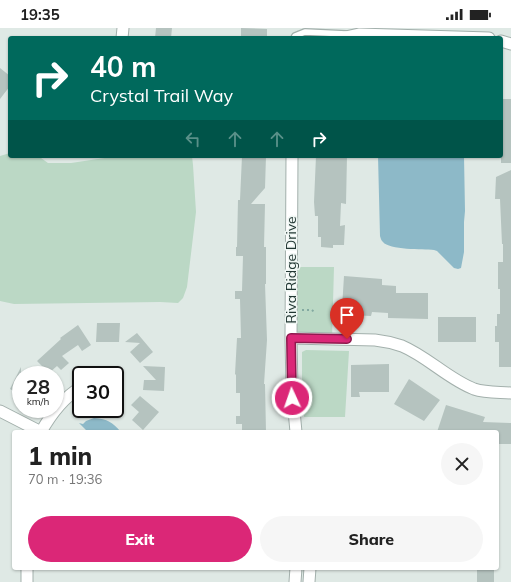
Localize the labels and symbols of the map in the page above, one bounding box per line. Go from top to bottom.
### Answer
street label: Riva Ridge Drive [282,216,300,324]
pin [330,298,364,339]
speed limit sign: 30 [72,366,124,418]
position arrow [271,377,313,419]

